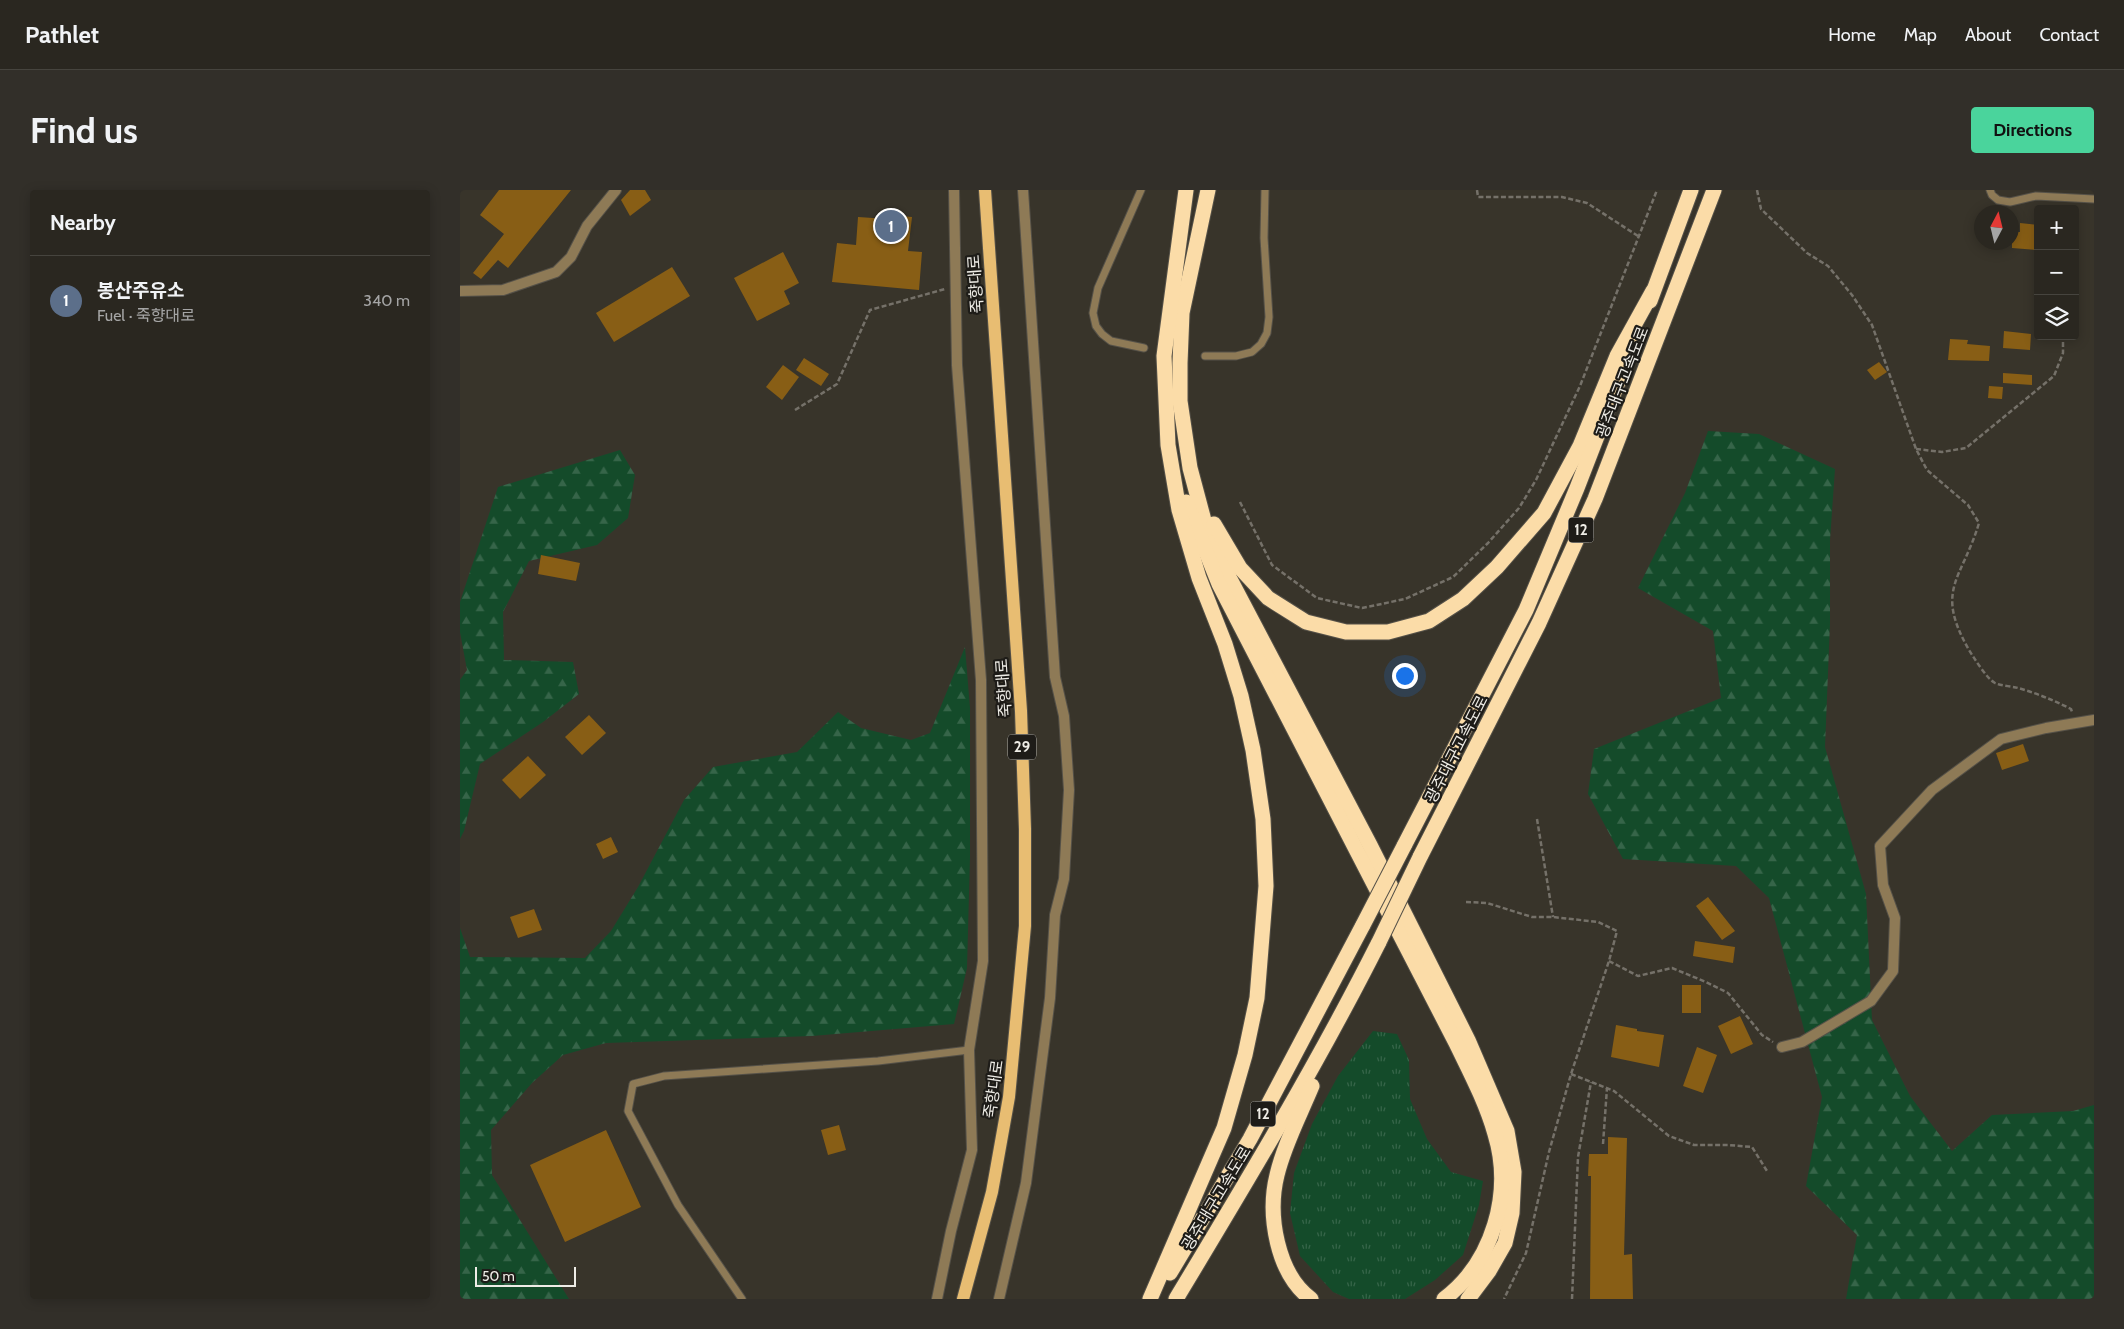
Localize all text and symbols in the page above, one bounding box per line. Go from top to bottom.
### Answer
text: Pathlet [25,20,99,49]
text: Home [1828,24,1876,46]
text: Map [1904,24,1937,46]
text: About [1965,24,2011,46]
text: Contact [2039,24,2099,46]
button: Directions [1971,107,2094,153]
text: Find us [30,109,138,152]
north arrow [1974,205,2019,250]
map controls [2034,205,2079,340]
button: + [2034,205,2079,250]
pin: 1 [875,207,907,245]
text: Nearby [50,210,116,235]
button: − [2034,250,2079,295]
street label: 죽향대로 [964,254,987,314]
text: 봉산주유소 [97,279,184,302]
text: 1 [63,291,69,310]
text: 340 m [363,291,410,310]
button: layers [2034,295,2079,340]
text: Fuel · 죽향대로 [97,306,195,325]
street label: 광주대구고속도로 [1592,324,1653,441]
road number: 12 [1568,518,1594,542]
street label: 죽향대로 [992,658,1015,718]
your location [1392,663,1418,689]
street label: 광주대구고속도로 [1421,692,1492,806]
road number: 29 [1008,734,1036,760]
street label: 죽향대로 [980,1058,1007,1120]
road number: 12 [1250,1102,1276,1126]
street label: 광주대구고속도로 [1178,1143,1255,1254]
scale bar [475,1264,576,1287]
text: 50 m [482,1267,515,1285]

